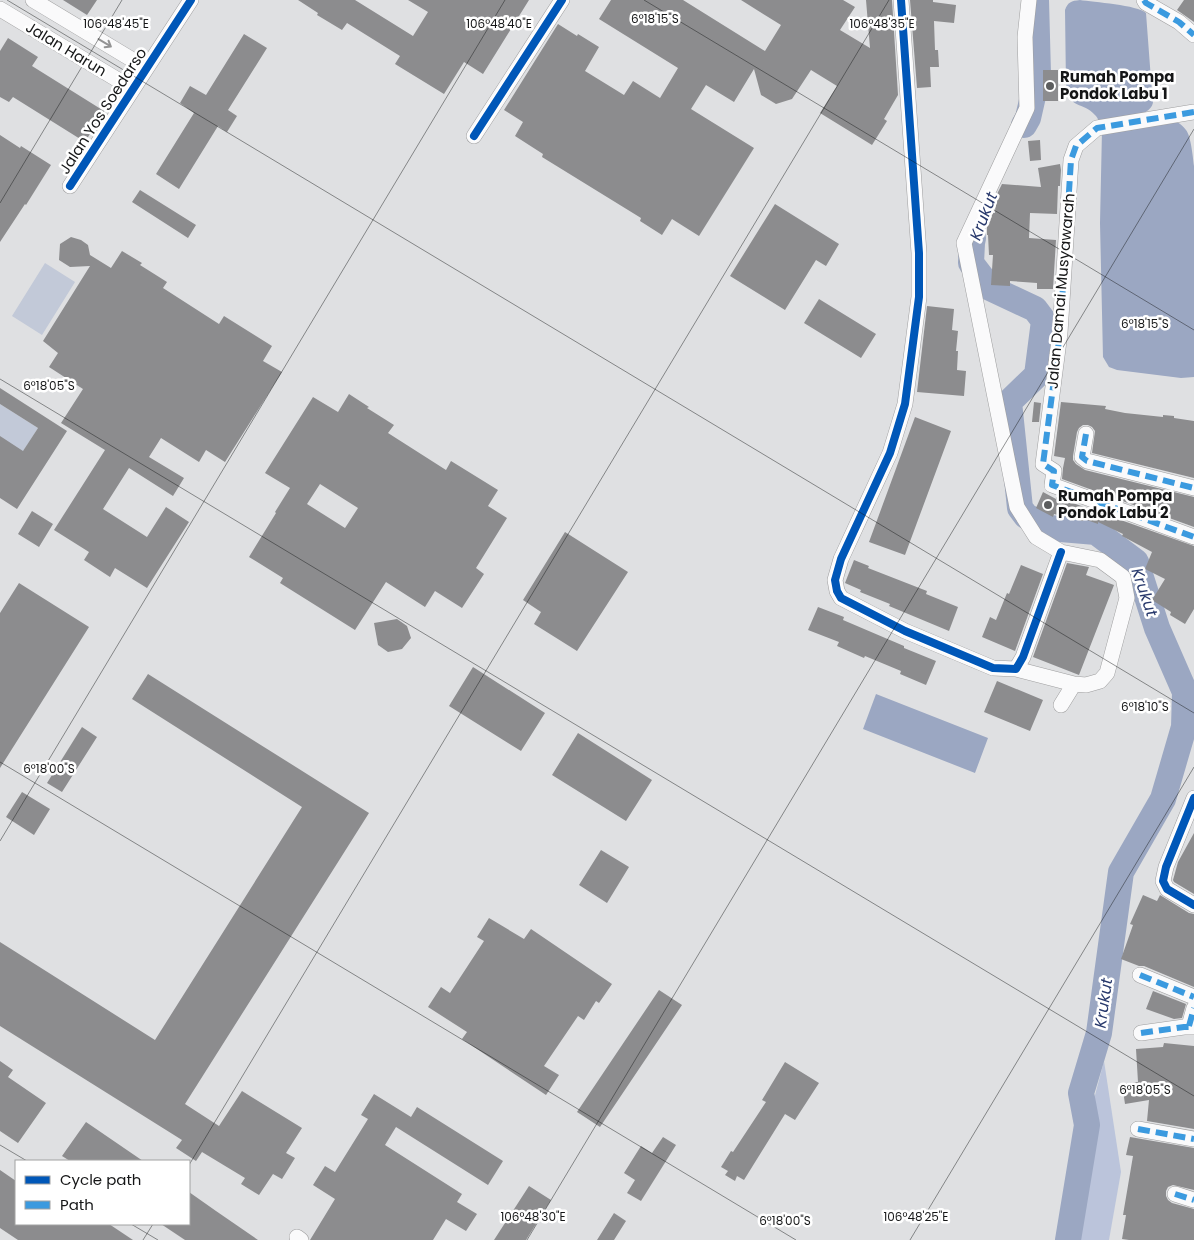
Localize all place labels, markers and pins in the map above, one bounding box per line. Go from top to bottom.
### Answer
place label: Rumah Pompa Pondok Labu 1 [1060,66,1174,104]
marker: Rumah Pompa Pondok Labu 1 [1044,80,1056,92]
place label: Rumah Pompa Pondok Labu 2 [1058,485,1172,523]
marker: Rumah Pompa Pondok Labu 2 [1042,499,1054,511]

